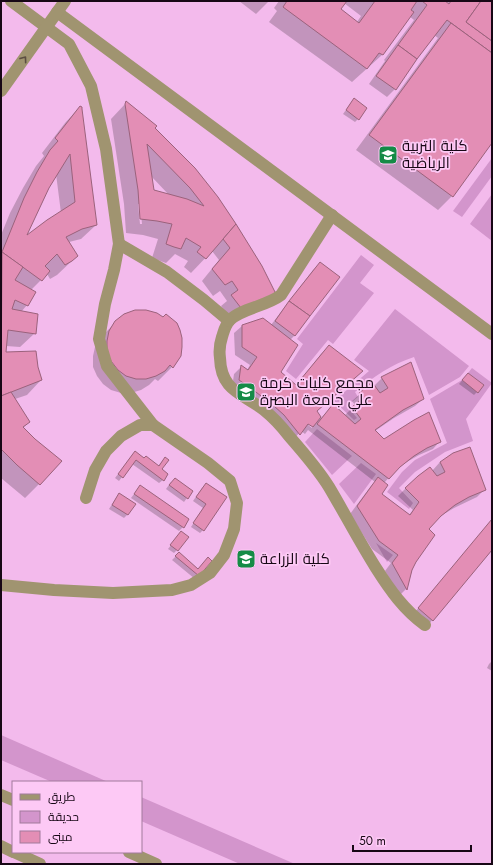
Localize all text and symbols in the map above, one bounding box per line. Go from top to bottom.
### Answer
one-way arrow [19,56,27,63]
place label: كلية التربية الرياضية [402,135,468,174]
school or university icon: كلية التربية الرياضية [377,144,399,166]
place label: مجمع كليات كرمة علي جامعة البصرة [260,372,374,412]
school or university icon: مجمع كليات كرمة علي جامعة البصرة [235,381,257,403]
school or university icon: كلية الزراعة [235,548,257,570]
place label: كلية الزراعة [260,548,330,570]
legend [12,781,142,853]
text: طريق [48,788,76,806]
text: حديقة [48,808,79,826]
scale bar [353,827,471,853]
text: مبنى [48,828,73,846]
text: 50 m [359,832,386,850]

